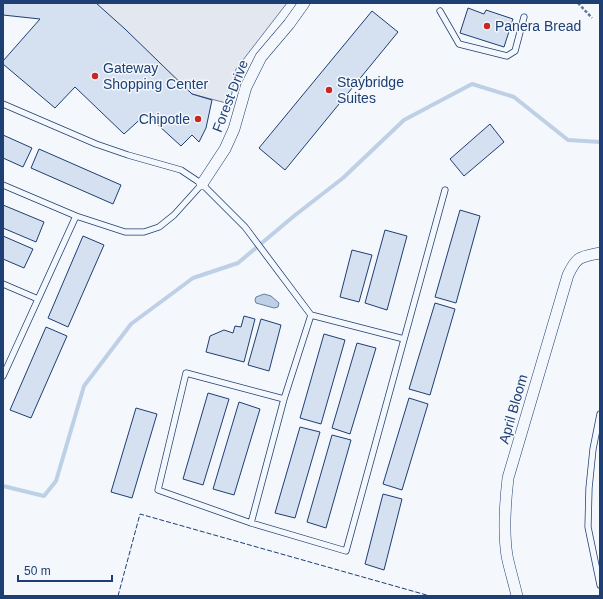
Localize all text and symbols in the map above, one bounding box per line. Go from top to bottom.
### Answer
place label: Panera Bread [495,18,581,34]
marker: Panera Bread [482,21,492,31]
street label: Forest Drive [209,57,251,134]
place label: Gateway Shopping Center [103,60,208,92]
marker: Gateway Shopping Center [90,71,100,81]
place label: Staybridge Suites [337,74,404,106]
marker: Staybridge Suites [324,85,334,95]
place label: Chipotle [139,111,190,127]
marker: Chipotle [193,114,203,124]
street label: April Bloom [495,372,531,446]
scale bar [18,557,112,583]
text: 50 m [24,564,51,578]

